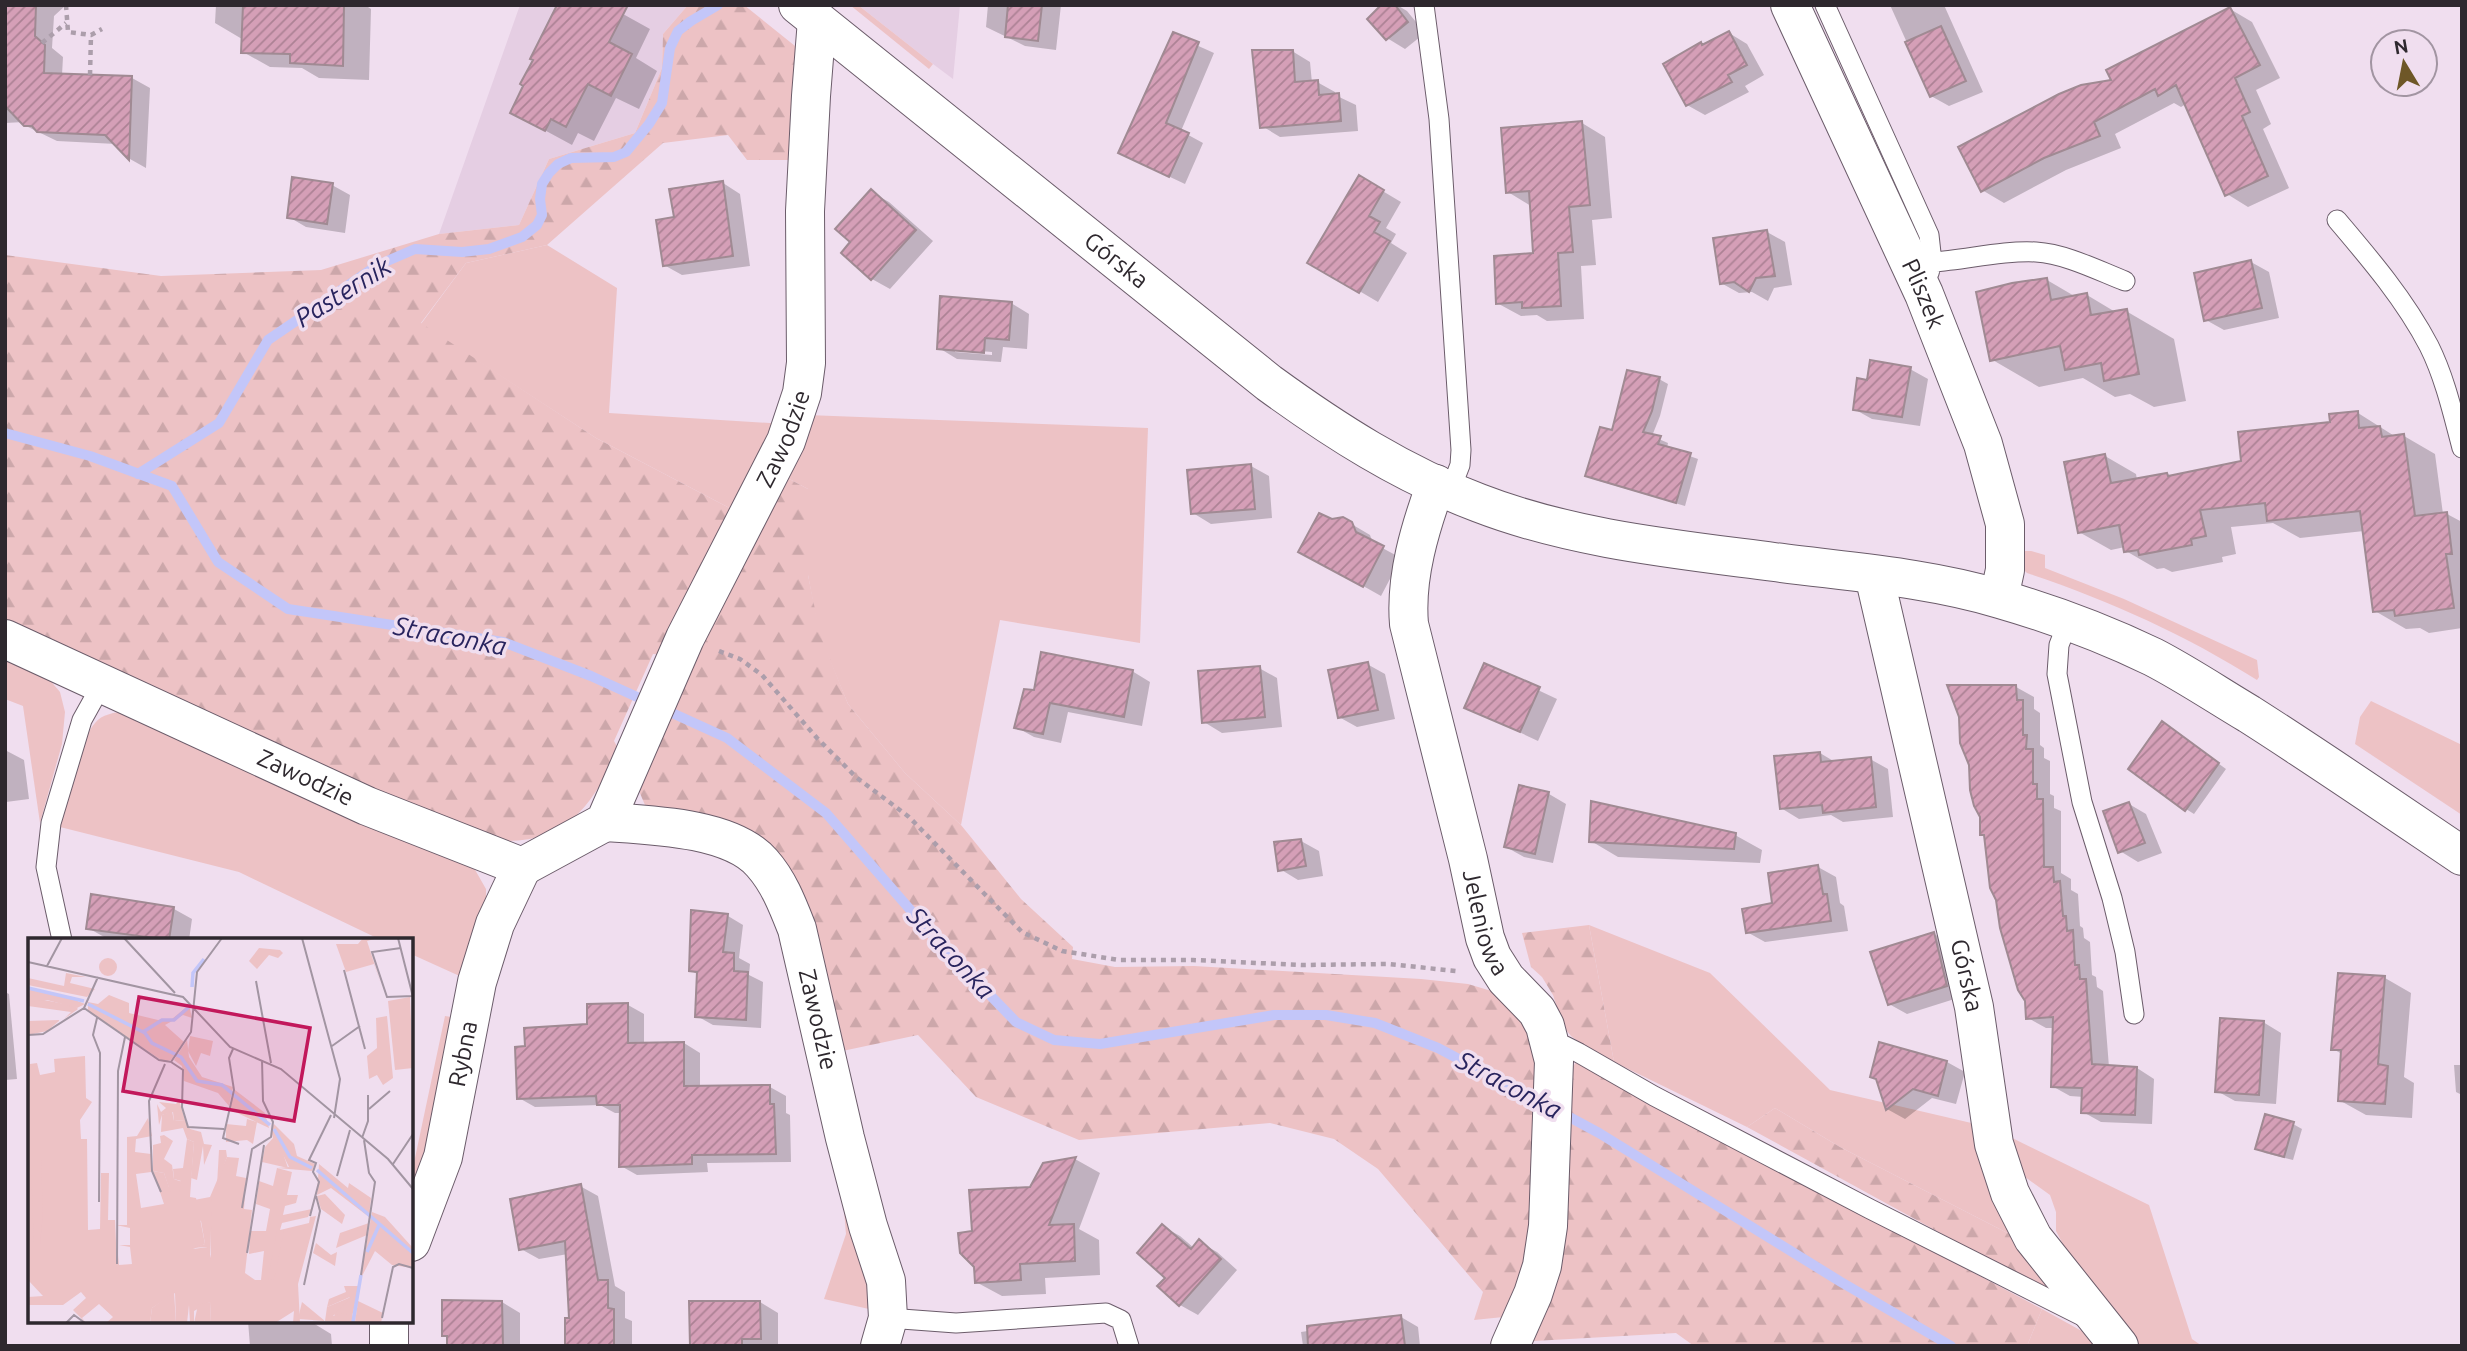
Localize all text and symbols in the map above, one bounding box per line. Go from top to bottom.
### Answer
north arrow [2369,28,2439,98]
text: N [2392,34,2410,58]
street label: Górska [1079,226,1154,294]
water label: Pasternik [289,250,397,332]
street label: Pliszek [1897,254,1950,332]
street label: Zawodzie [751,387,815,491]
water label: Straconka [390,610,509,661]
street label: Zawodzie [253,743,358,811]
street label: Jeleniowa [1458,867,1514,980]
water label: Straconka [901,900,1001,1004]
street label: Górska [1946,936,1989,1014]
inset map [28,938,413,1323]
street label: Zawodzie [794,966,843,1073]
street label: Rybna [443,1018,482,1089]
water label: Straconka [1451,1044,1567,1124]

